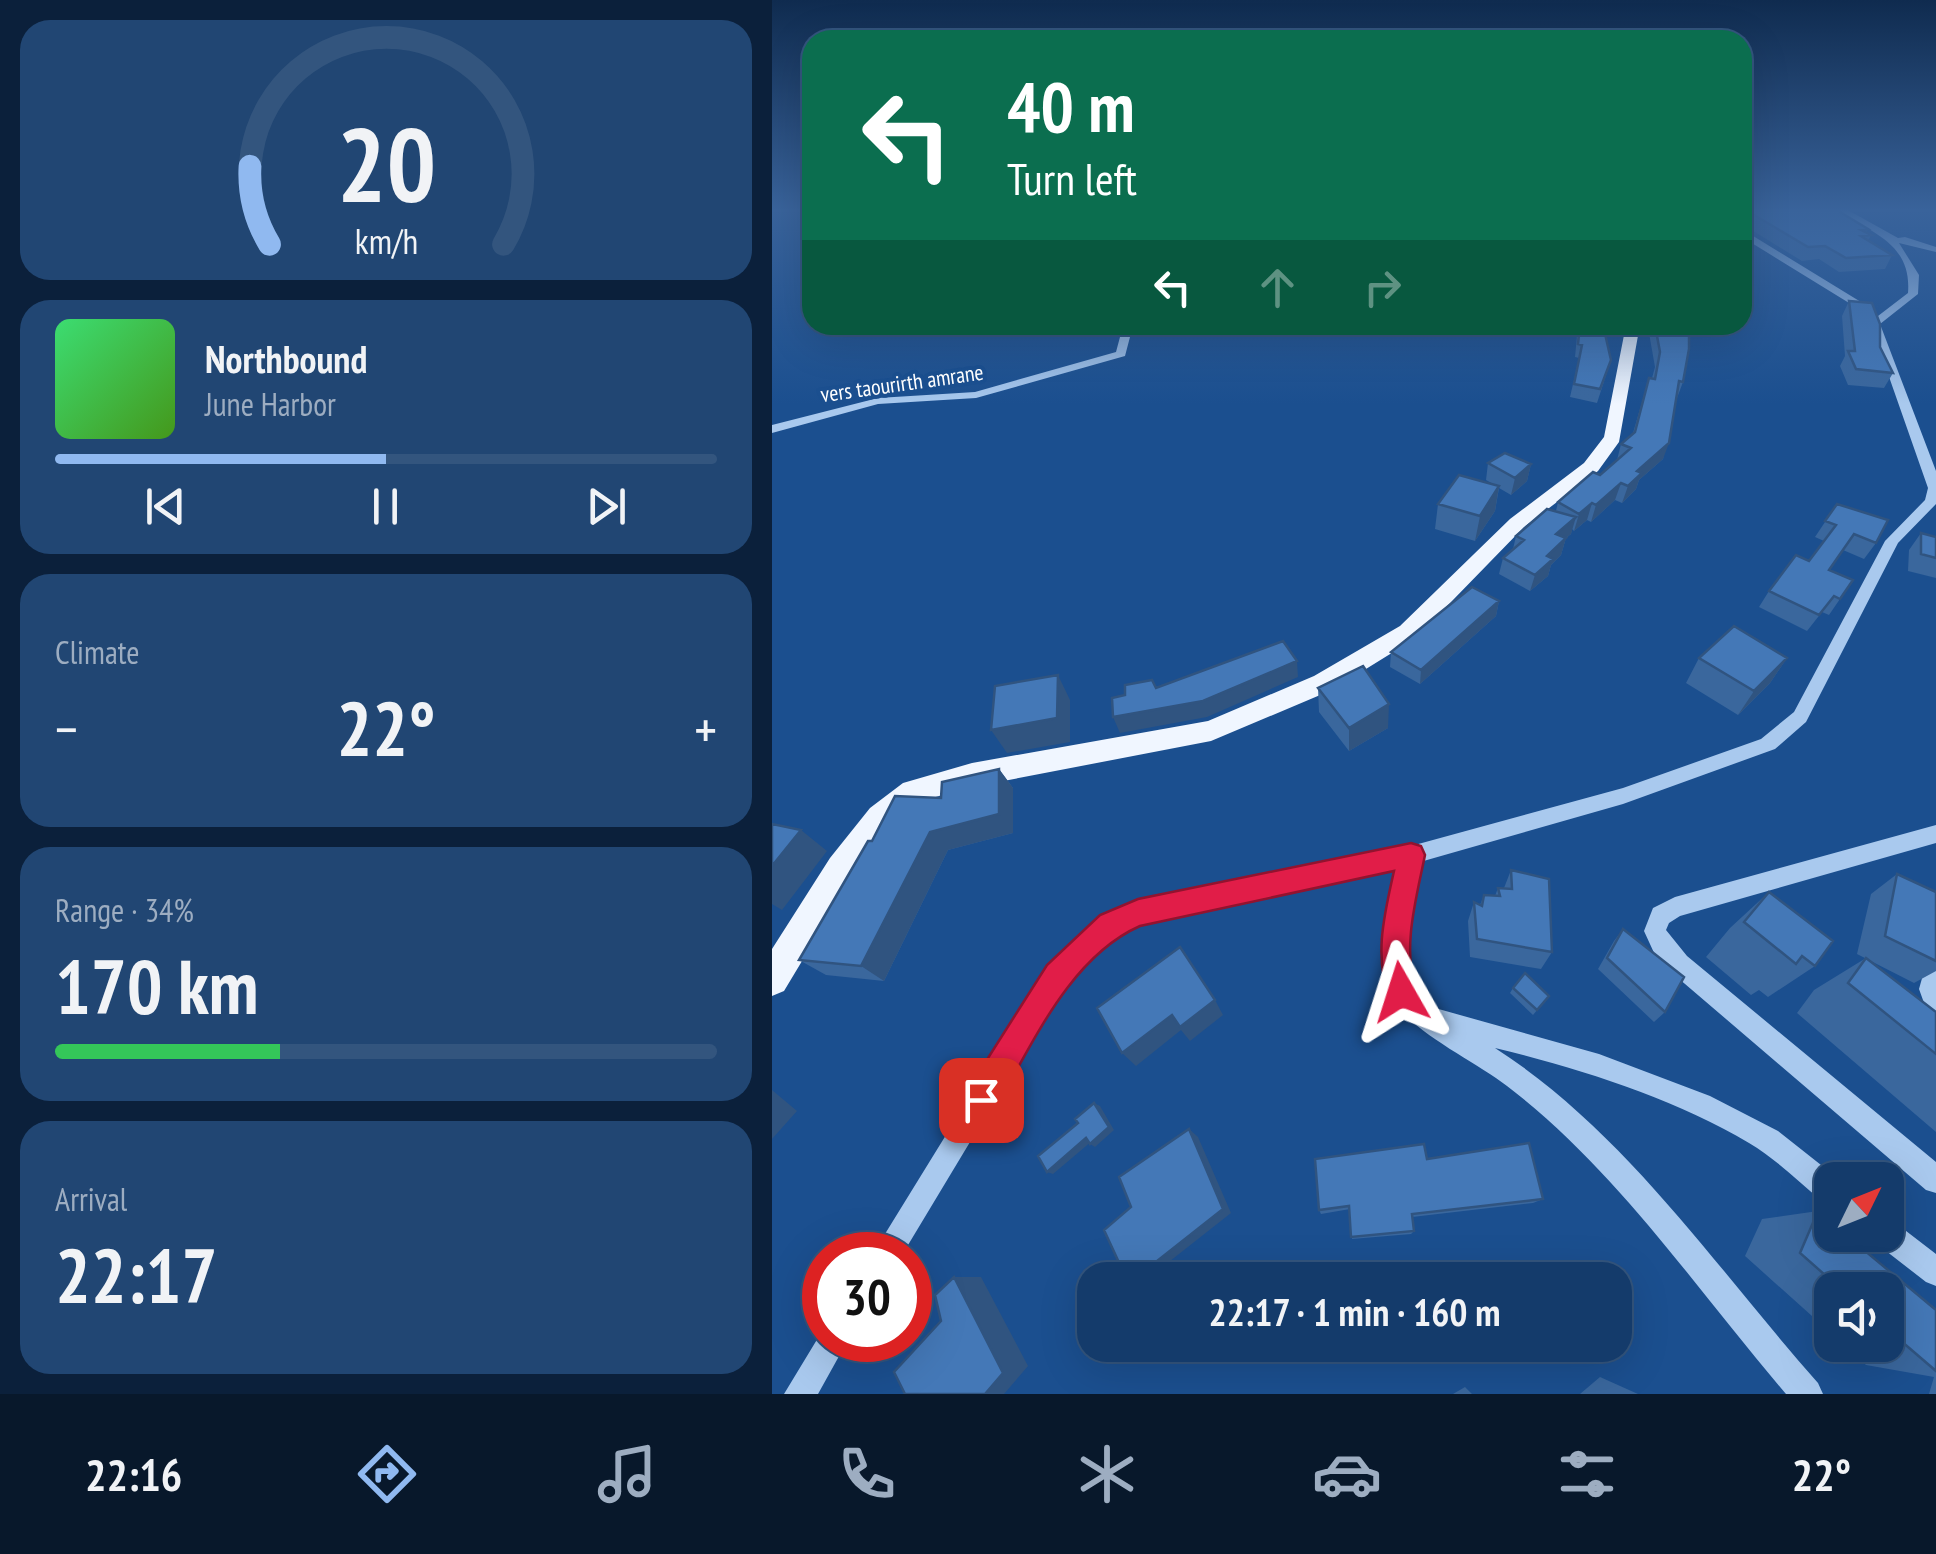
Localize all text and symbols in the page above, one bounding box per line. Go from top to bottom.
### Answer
text: 40 m [1007,61,1135,151]
icon: left [842,70,972,200]
text: 20 [336,96,436,231]
text: Turn left [1007,149,1137,207]
text: km/h [354,218,418,264]
icon: left [1145,260,1200,315]
icon: ahead [1250,260,1305,315]
icon: right [1355,260,1410,315]
text: Northbound [205,334,367,383]
street label: vers taourirth amrane [819,358,985,408]
text: June Harbor [205,383,336,425]
icon: previous [138,479,193,534]
icon: pause [358,479,413,534]
icon: next [579,479,634,534]
text: Climate [55,631,139,673]
text: 22° [336,680,436,777]
text: − [55,693,78,764]
text: + [694,693,717,764]
text: Range · 34% [55,889,194,931]
text: 170 km [55,938,259,1035]
position arrow [1349,940,1453,1044]
pin [939,1058,1024,1143]
icon: arrive [954,1073,1009,1128]
north arrow [1814,1162,1904,1252]
map controls [1814,1162,1904,1362]
text: Arrival [55,1178,127,1220]
text: 22:17 [55,1227,217,1324]
speed limit sign: 30 [802,1232,932,1362]
button: sound [1814,1272,1904,1362]
text: 22:17 · 1 min · 160 m [1208,1287,1501,1336]
icon: directions [352,1439,422,1509]
icon: music [592,1439,662,1509]
icon: phone [832,1439,902,1509]
icon: climate [1072,1439,1142,1509]
icon: car [1312,1439,1382,1509]
icon: filters [1552,1439,1622,1509]
text: 22:16 [85,1445,182,1503]
text: 22° [1792,1445,1851,1503]

